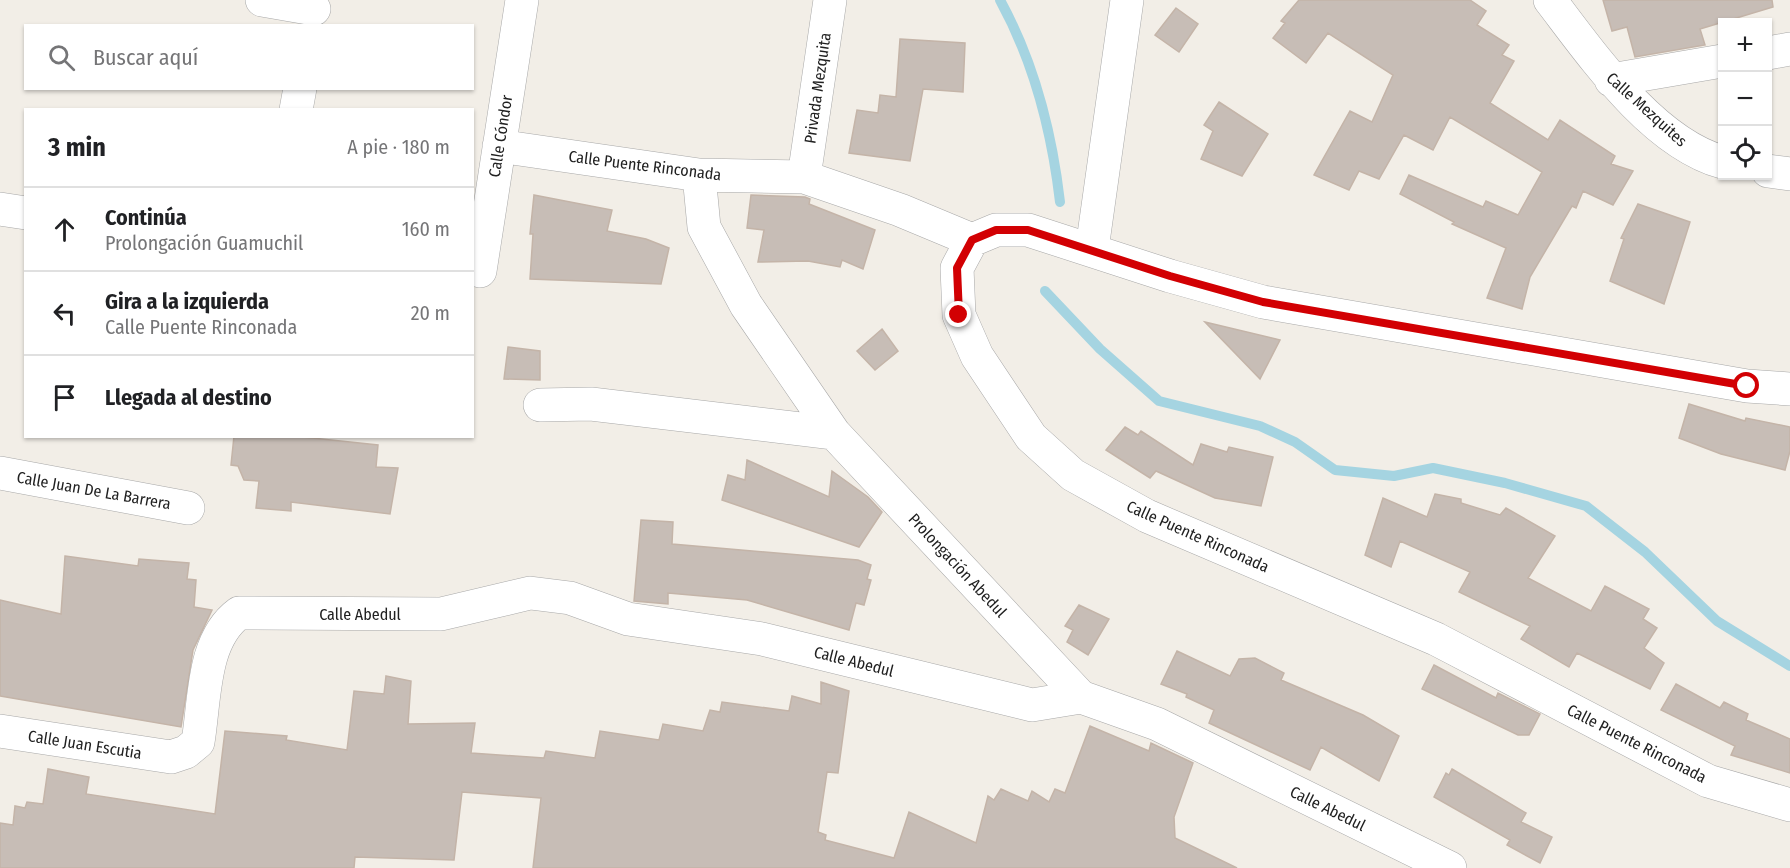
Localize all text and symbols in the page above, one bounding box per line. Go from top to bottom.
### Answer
map controls [1718,18,1772,180]
button: + [1718,18,1772,72]
search box [24,24,474,90]
street label: Privada Mezquita [800,31,835,145]
icon: search [45,41,78,74]
text: Buscar aquí [93,44,198,71]
street label: Calle Mezquites [1602,68,1691,151]
button: − [1718,72,1772,126]
street label: Calle Cóndor [485,93,516,179]
button: locate [1718,126,1772,180]
text: 3 min [48,132,106,163]
text: A pie · 180 m [347,135,450,159]
street label: Calle Puente Rinconada [567,147,723,184]
text: Continúa [105,204,187,231]
icon: ahead [48,213,81,246]
text: 160 m [402,217,450,241]
text: Prolongación Guamuchil [105,231,303,255]
text: Gira a la izquierda [105,288,269,315]
icon: left [48,297,81,330]
text: 20 m [411,301,450,325]
route end [945,301,971,327]
text: Calle Puente Rinconada [105,315,297,339]
route start [1733,372,1759,398]
icon: arrive [48,381,81,414]
text: Llegada al destino [105,384,272,411]
street label: Calle Juan De La Barrera [15,468,173,513]
street label: Calle Puente Rinconada [1124,496,1272,576]
street label: Prolongación Abedul [905,509,1011,621]
street label: Calle Abedul [319,605,401,624]
street label: Calle Abedul [812,642,896,681]
street label: Calle Puente Rinconada [1564,700,1710,787]
street label: Calle Juan Escutia [27,726,143,763]
street label: Calle Abedul [1287,782,1369,835]

